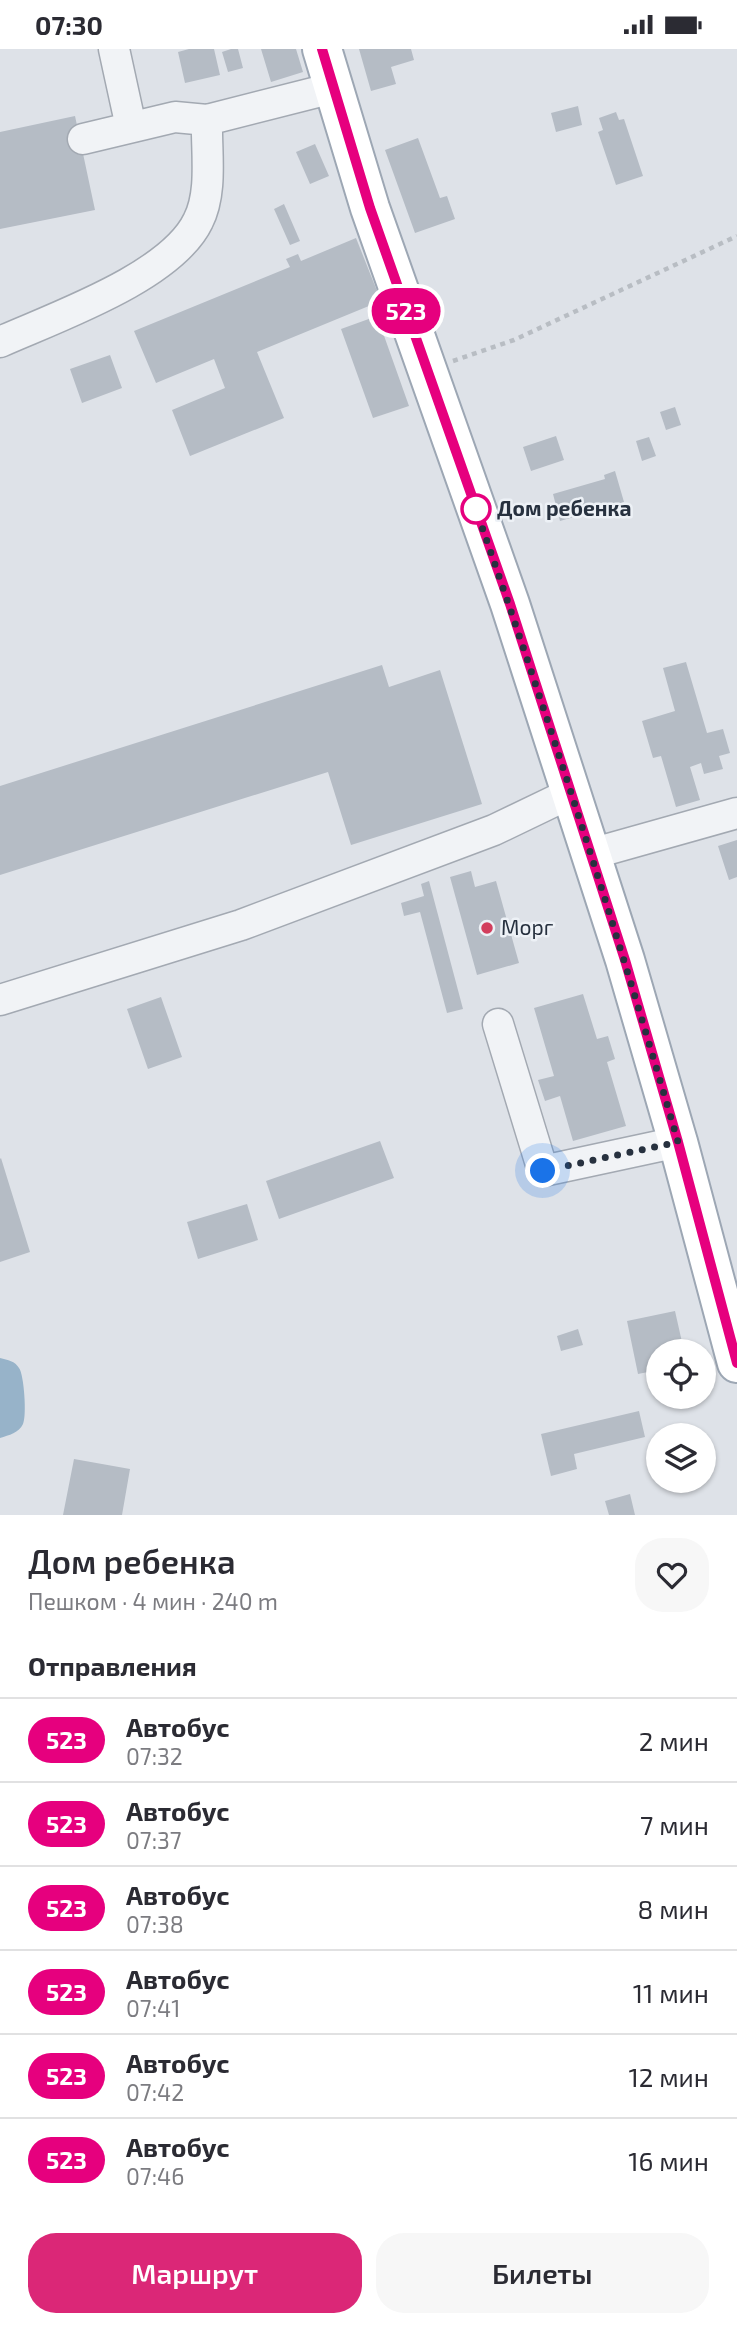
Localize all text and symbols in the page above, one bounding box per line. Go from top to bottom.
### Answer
text: 07:30 [35,9,103,40]
line badge: 523 [366,288,446,334]
text: 523 [386,296,426,325]
marker: Дом ребенка [461,494,491,524]
place label: Дом ребенка [497,495,631,520]
place label: Морг [501,914,554,939]
marker: Морг [479,920,495,936]
your location [525,1153,560,1188]
map controls [646,1339,716,1493]
button: locate [646,1339,716,1409]
button: layers [646,1423,716,1493]
button: heart [635,1538,709,1612]
text: Дом ребенка [28,1541,236,1581]
text: Пешком · 4 мин · 240 m [28,1587,278,1615]
text: Отправления [28,1650,197,1681]
text: Автобус [126,1711,229,1742]
text: 523 [46,1725,87,1754]
text: 2 мин [639,1725,709,1756]
text: 07:32 [126,1742,183,1770]
text: Автобус [126,1795,229,1826]
text: 523 [46,1809,87,1838]
text: 7 мин [640,1809,709,1840]
text: 07:37 [126,1826,182,1854]
text: Автобус [126,1879,229,1910]
text: 523 [46,1893,87,1922]
text: 8 мин [638,1893,709,1924]
text: 07:38 [126,1910,184,1938]
text: Автобус [126,1963,229,1994]
text: 523 [46,1977,87,2006]
text: 11 мин [633,1977,709,2008]
text: 07:41 [126,1994,180,2022]
text: Автобус [126,2047,229,2078]
text: 523 [46,2061,87,2090]
text: 12 мин [628,2061,709,2092]
text: 07:42 [126,2078,184,2106]
text: Автобус [126,2131,229,2162]
text: 523 [46,2145,87,2174]
text: 16 мин [628,2145,709,2176]
text: 07:46 [126,2162,184,2190]
button: Маршрут [28,2233,362,2313]
button: Билеты [376,2233,709,2313]

